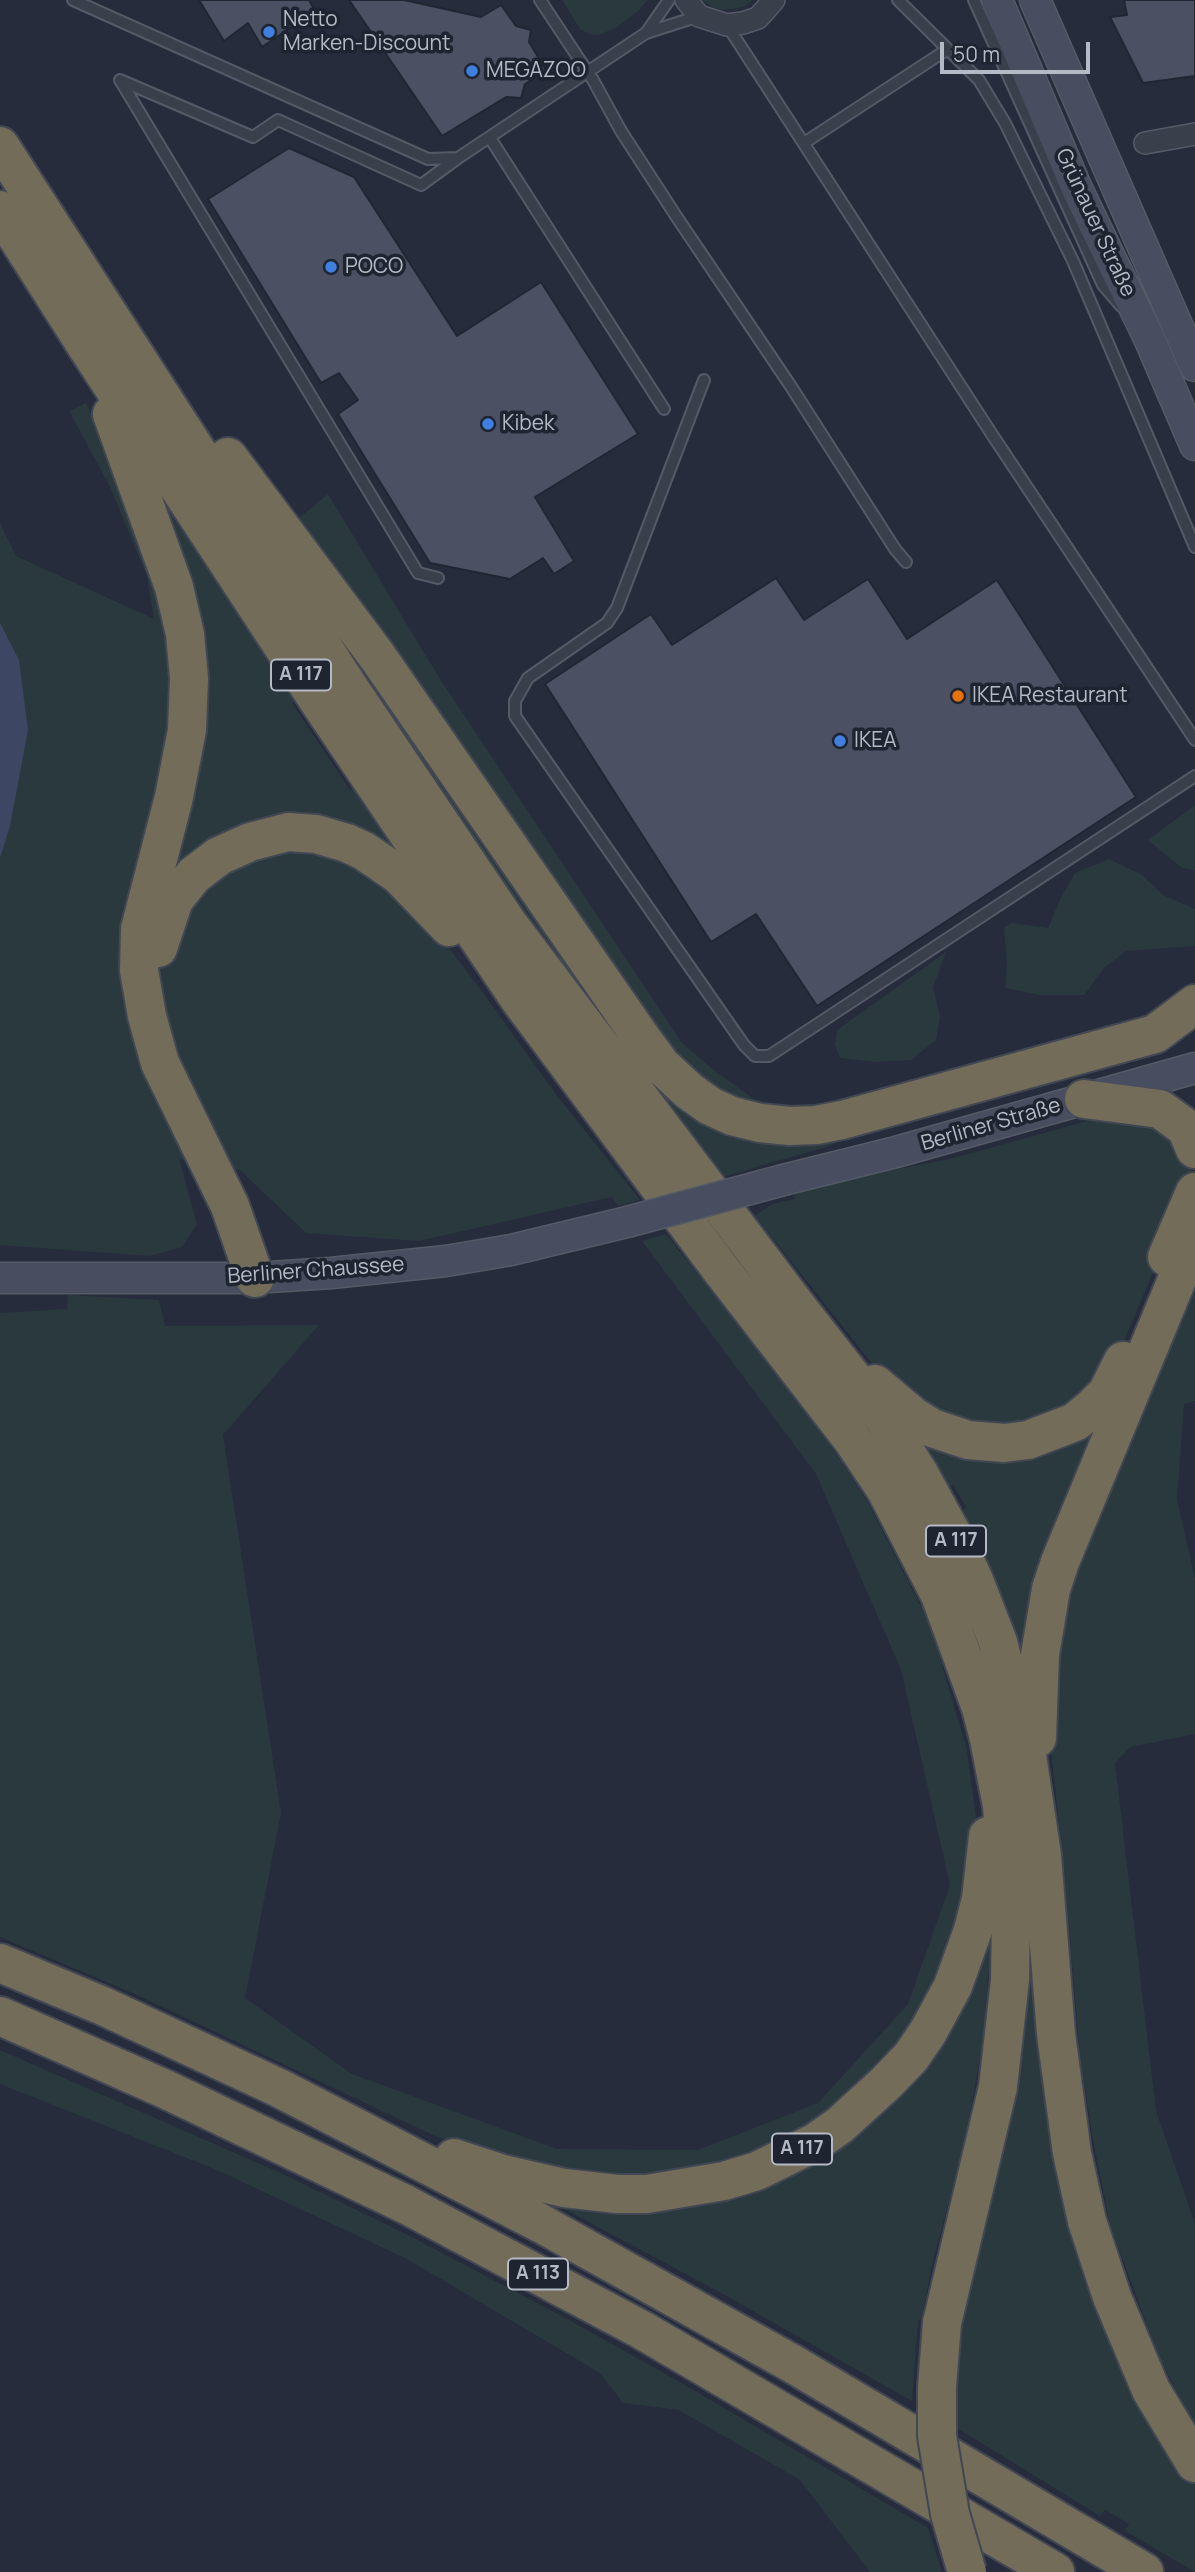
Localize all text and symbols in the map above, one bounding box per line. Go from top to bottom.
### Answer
place label: Netto Marken-Discount [283,7,450,57]
marker: Netto Marken-Discount [261,24,277,40]
scale bar [943,28,1094,72]
text: 50 m [953,40,1000,68]
place label: MEGAZOO [486,58,586,84]
marker: MEGAZOO [464,63,480,79]
street label: Grünauer Straße [1050,145,1140,301]
place label: POCO [345,254,403,280]
marker: POCO [323,259,339,275]
place label: Kibek [502,411,554,437]
marker: Kibek [480,416,496,432]
road number: A 117 [271,660,331,690]
place label: IKEA Restaurant [972,683,1128,709]
marker: IKEA Restaurant [950,688,966,704]
place label: IKEA [854,728,897,754]
marker: IKEA [832,733,848,749]
street label: Berliner Straße [918,1093,1064,1157]
street label: Berliner Chaussee [227,1252,405,1290]
road number: A 117 [926,1526,986,1556]
road number: A 117 [772,2134,832,2164]
road number: A 113 [508,2258,568,2290]

